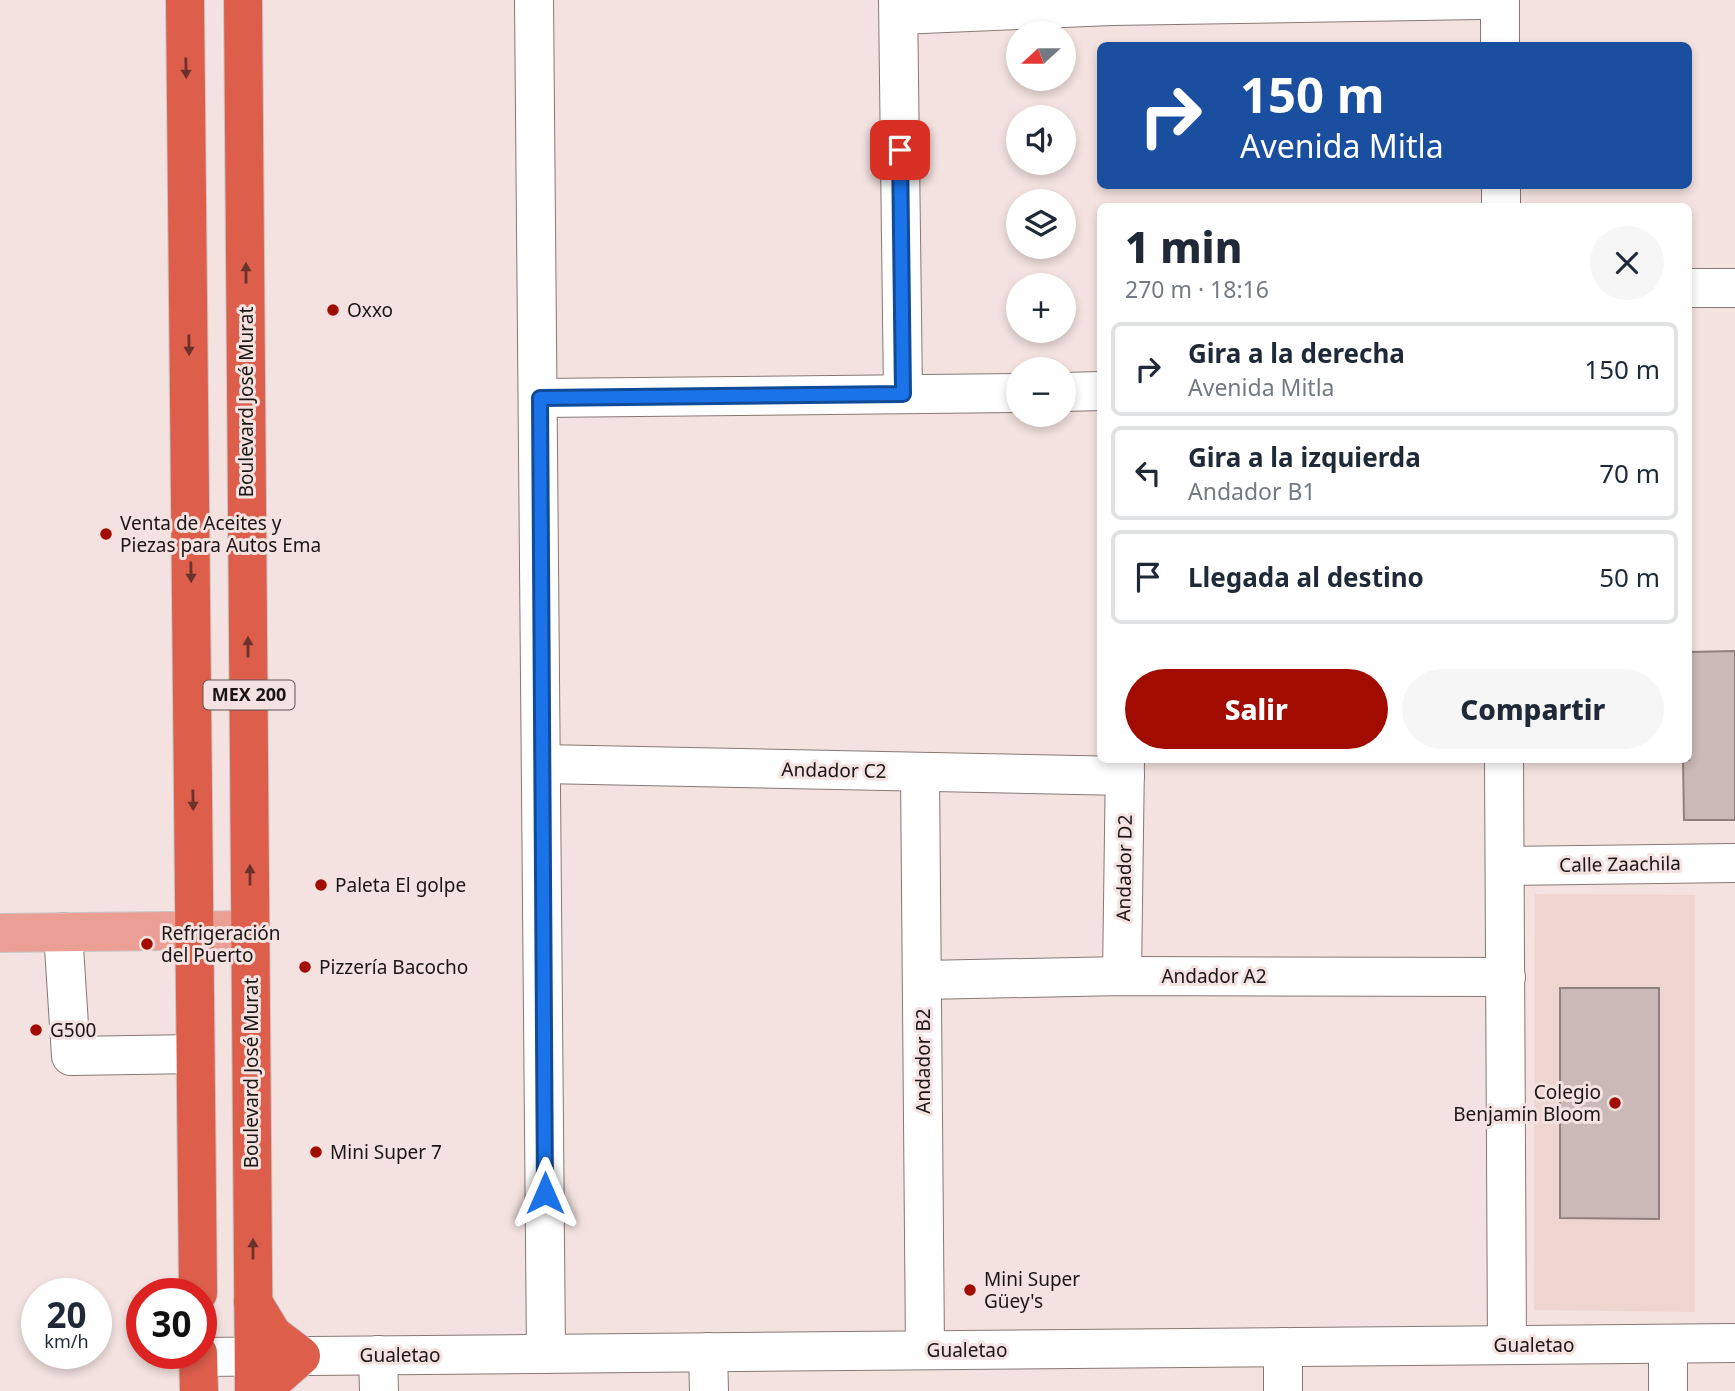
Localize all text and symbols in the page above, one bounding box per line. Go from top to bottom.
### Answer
north arrow [1006,21,1076,91]
map controls [1006,21,1076,427]
one-way arrow [180,57,192,79]
text: 150 m [1240,61,1385,127]
icon: right [1125,70,1216,161]
button: sound [1006,105,1076,175]
pin [870,120,930,180]
text: Avenida Mitla [1240,124,1444,167]
icon: arrive [881,131,919,169]
button: layers [1006,189,1076,259]
text: 1 min [1125,218,1242,275]
button: close [1590,226,1664,300]
one-way arrow [240,262,251,284]
button: + [1006,273,1076,343]
text: 270 m · 18:16 [1125,273,1269,305]
place label: Oxxo [347,297,393,323]
marker: Oxxo [325,302,341,318]
street label: Boulevard José Murat [233,307,259,497]
one-way arrow [183,334,194,356]
text: Gira a la derecha [1188,335,1405,371]
icon: right [1129,350,1167,388]
text: 150 m [1584,351,1660,387]
button: − [1006,357,1076,427]
text: Avenida Mitla [1188,371,1334,403]
text: Gira a la izquierda [1188,439,1421,475]
icon: left [1129,454,1167,492]
text: 70 m [1599,455,1660,491]
text: Andador B1 [1188,475,1316,507]
place label: Venta de Aceites y Piezas para Autos Ema [120,510,321,558]
marker: Venta de Aceites y Piezas para Autos Ema [98,526,114,542]
icon: arrive [1129,558,1167,596]
text: Llegada al destino [1188,559,1424,595]
text: 50 m [1599,559,1660,595]
one-way arrow [185,561,197,583]
one-way arrow [242,636,254,658]
button: Salir [1125,669,1388,749]
button: Compartir [1402,669,1664,749]
road number: MEX 200 [204,680,294,710]
street label: Andador C2 [781,756,887,784]
one-way arrow [187,789,199,811]
street label: Andador D2 [1110,814,1138,922]
street label: Calle Zaachila [1559,850,1681,878]
one-way arrow [244,864,256,886]
place label: Paleta El golpe [335,872,466,898]
marker: Paleta El golpe [313,877,329,893]
place label: Refrigeración del Puerto [161,920,281,968]
marker: Refrigeración del Puerto [139,936,155,952]
place label: Pizzería Bacocho [319,954,468,980]
marker: Pizzería Bacocho [297,959,313,975]
street label: Andador A2 [1161,963,1267,989]
street label: Boulevard José Murat [238,978,264,1168]
street label: Andador B2 [910,1008,936,1114]
place label: G500 [50,1017,96,1043]
marker: G500 [28,1022,44,1038]
place label: Colegio Benjamin Bloom [1453,1079,1601,1127]
marker: Colegio Benjamin Bloom [1607,1095,1623,1111]
place label: Mini Super 7 [330,1139,442,1165]
marker: Mini Super 7 [308,1144,324,1160]
position arrow [508,1156,582,1230]
one-way arrow [247,1238,258,1260]
place label: Mini Super Güey's [984,1266,1080,1314]
speed limit sign: 30 [126,1278,217,1369]
marker: Mini Super Güey's [962,1282,978,1298]
text: 20 [46,1291,87,1338]
text: km/h [44,1329,89,1353]
street label: Gualetao [1494,1332,1574,1358]
street label: Gualetao [927,1337,1007,1363]
street label: Gualetao [360,1342,440,1368]

